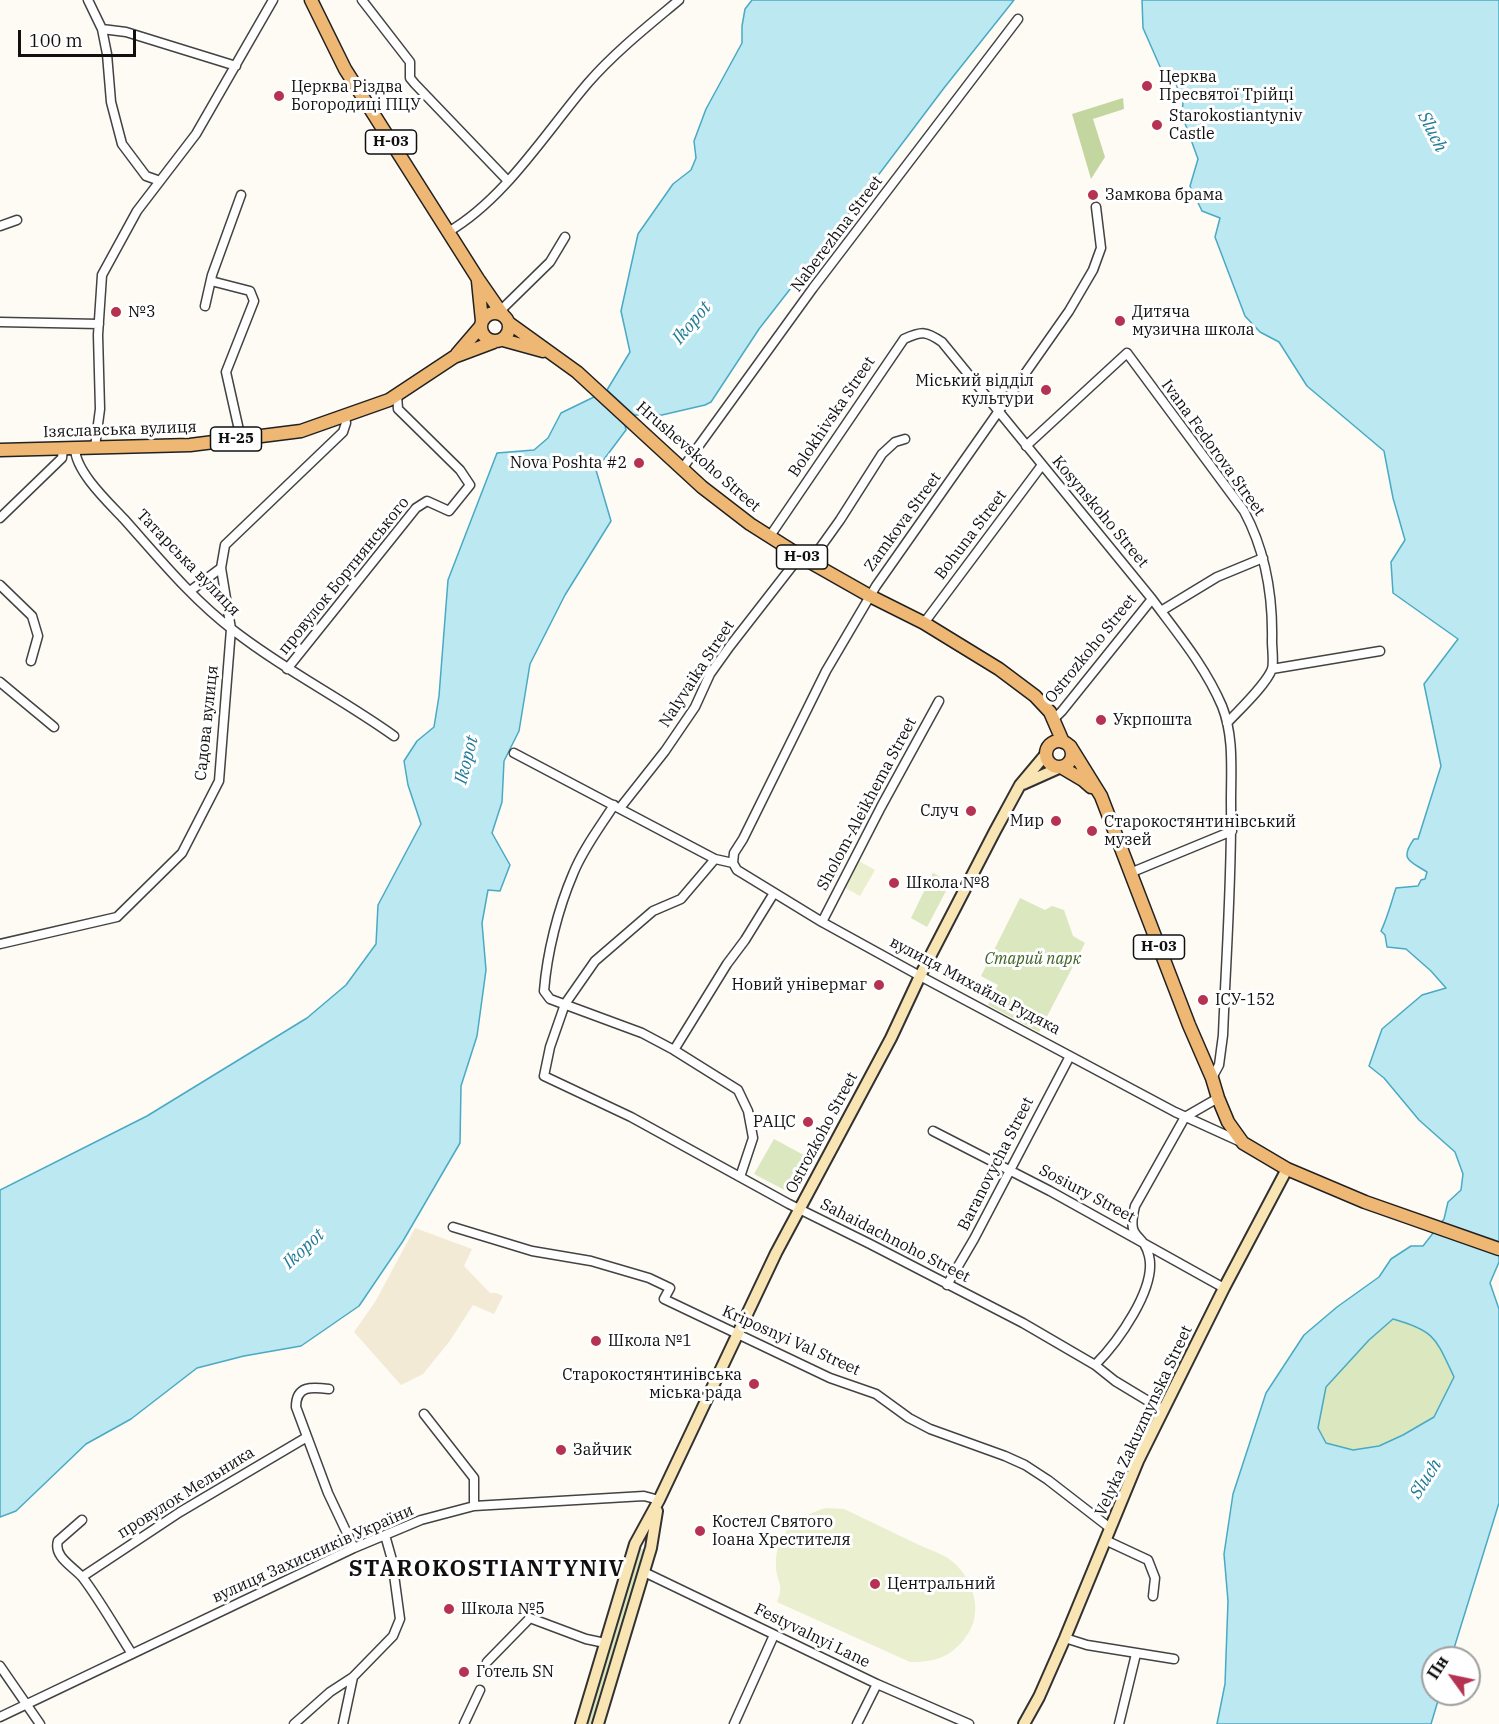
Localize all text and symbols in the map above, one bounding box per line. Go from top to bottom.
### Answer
scale bar [21,18,140,56]
text: 100 m [29,29,83,52]
place label: Церква Пресвятої Трійці [1159,67,1294,105]
place label: Церква Різдва Богородиці ПЦУ [291,77,421,115]
marker: Церква Пресвятої Трійці [1140,79,1154,93]
marker: Церква Різдва Богородиці ПЦУ [272,89,286,103]
place label: Starokostiantyniv Castle [1169,106,1302,144]
water label: Sluch [1413,108,1451,156]
marker: Starokostiantyniv Castle [1150,118,1164,132]
road number: Н-03 [366,130,416,154]
street label: Naberezhna Street [787,172,887,296]
place label: Замкова брама [1105,185,1223,205]
marker: Замкова брама [1086,188,1100,202]
water label: Ikopot [668,297,716,349]
place label: №3 [128,302,155,322]
place label: Дитяча музична школа [1132,302,1255,340]
marker: №3 [109,305,123,319]
marker: Дитяча музична школа [1113,314,1127,328]
street label: Bolokhivska Street [785,353,879,481]
place label: Міський відділ культури [915,371,1034,409]
street label: Ivana Fedorova Street [1157,376,1269,520]
marker: Міський відділ культури [1039,383,1053,397]
street label: Hrushevskoho Street [632,398,764,516]
street label: Ізяславська вулиця [43,418,197,442]
road number: Н-25 [210,427,262,451]
street label: Kosynskoho Street [1048,452,1152,572]
place label: Nova Poshta #2 [510,453,627,473]
marker: Nova Poshta #2 [632,456,646,470]
street label: Zamkova Street [861,469,945,575]
street label: Bohuna Street [931,486,1011,584]
street label: провулок Бортнянського [274,493,414,659]
street label: Татарська вулиця [132,506,244,620]
road number: Н-03 [776,545,828,569]
street label: Ostrozkoho Street [1041,591,1141,707]
street label: Nalyvaika Street [655,617,739,731]
street label: Садова вулиця [191,664,223,782]
place label: Укрпошта [1113,710,1192,730]
marker: Укрпошта [1094,713,1108,727]
street label: Sholom-Aleikhema Street [813,714,921,894]
water label: Ikopot [451,734,483,786]
place label: Случ [920,801,959,821]
marker: Случ [964,804,978,818]
place label: Мир [1010,811,1044,831]
place label: Старокостянтинівський музей [1104,812,1296,850]
marker: Мир [1049,814,1063,828]
marker: Старокостянтинівський музей [1085,824,1099,838]
place label: Школа №8 [906,873,990,893]
marker: Школа №8 [887,876,901,890]
street label: вулиця Михайла Рудяка [886,933,1064,1039]
road number: Н-03 [1134,935,1184,959]
park label: Старий парк [985,949,1081,969]
place label: Новий універмаг [731,975,867,995]
marker: Новий універмаг [872,978,886,992]
place label: ІСУ-152 [1215,990,1275,1010]
marker: ІСУ-152 [1196,993,1210,1007]
street label: Ostrozkoho Street [782,1069,862,1197]
street label: Baranovycha Street [954,1094,1038,1234]
place label: РАЦС [753,1112,796,1132]
marker: РАЦС [801,1115,815,1129]
street label: Sosiury Street [1036,1161,1138,1227]
street label: Sahaidachnoho Street [817,1195,973,1287]
water label: Ikopot [279,1224,329,1274]
street label: Kriposnyi Val Street [719,1302,863,1380]
street label: Velyka Zakuzmynska Street [1091,1323,1197,1519]
place label: Школа №1 [608,1331,692,1351]
marker: Школа №1 [589,1334,603,1348]
place label: Старокостянтинівська міська рада [562,1365,742,1403]
marker: Старокостянтинівська міська рада [747,1377,761,1391]
place label: Зайчик [573,1440,632,1460]
street label: провулок Мельника [114,1443,258,1543]
marker: Зайчик [554,1443,568,1457]
water label: Sluch [1405,1455,1447,1503]
street label: вулиця Захисників України [209,1501,417,1607]
place label: Костел Святого Іоана Хрестителя [712,1512,851,1550]
marker: Костел Святого Іоана Хрестителя [693,1524,707,1538]
district label: STAROKOSTIANTYNIV [349,1557,625,1583]
place label: Центральний [887,1574,996,1594]
marker: Центральний [868,1577,882,1591]
place label: Школа №5 [461,1599,545,1619]
street label: Festyvalnyi Lane [751,1600,873,1672]
marker: Школа №5 [442,1602,456,1616]
north arrow [1421,1646,1481,1706]
text: Пн [1423,1652,1452,1683]
place label: Готель SN [476,1662,554,1682]
marker: Готель SN [457,1665,471,1679]

